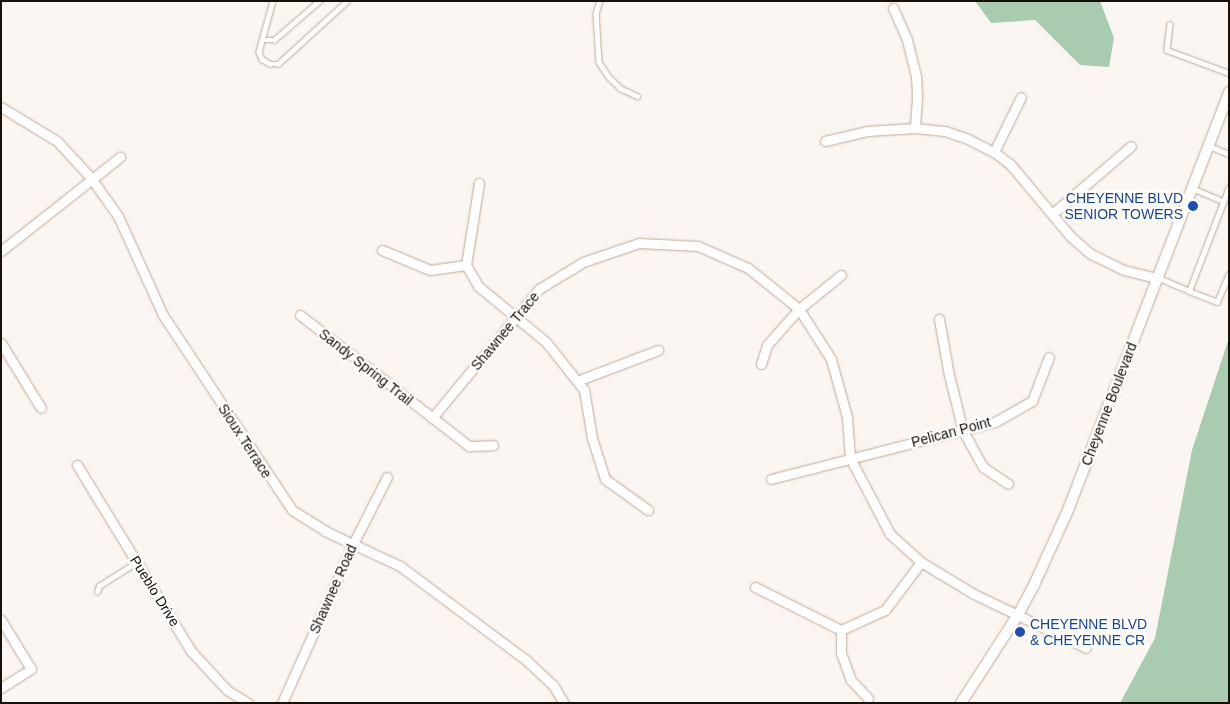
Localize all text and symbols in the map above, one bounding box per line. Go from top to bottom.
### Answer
place label: CHEYENNE BLVD SENIOR TOWERS [1064,190,1183,222]
marker: CHEYENNE BLVD SENIOR TOWERS [1187,200,1199,212]
street label: Shawnee Trace [467,288,543,374]
street label: Sandy Spring Trail [316,325,416,409]
street label: Cheyenne Boulevard [1078,340,1140,468]
street label: Sioux Terrace [215,401,275,481]
street label: Pelican Point [909,413,993,451]
street label: Shawnee Road [306,542,360,636]
street label: Pueblo Drive [127,553,183,629]
place label: CHEYENNE BLVD & CHEYENNE CR [1030,616,1147,648]
marker: CHEYENNE BLVD & CHEYENNE CR [1014,626,1026,638]

